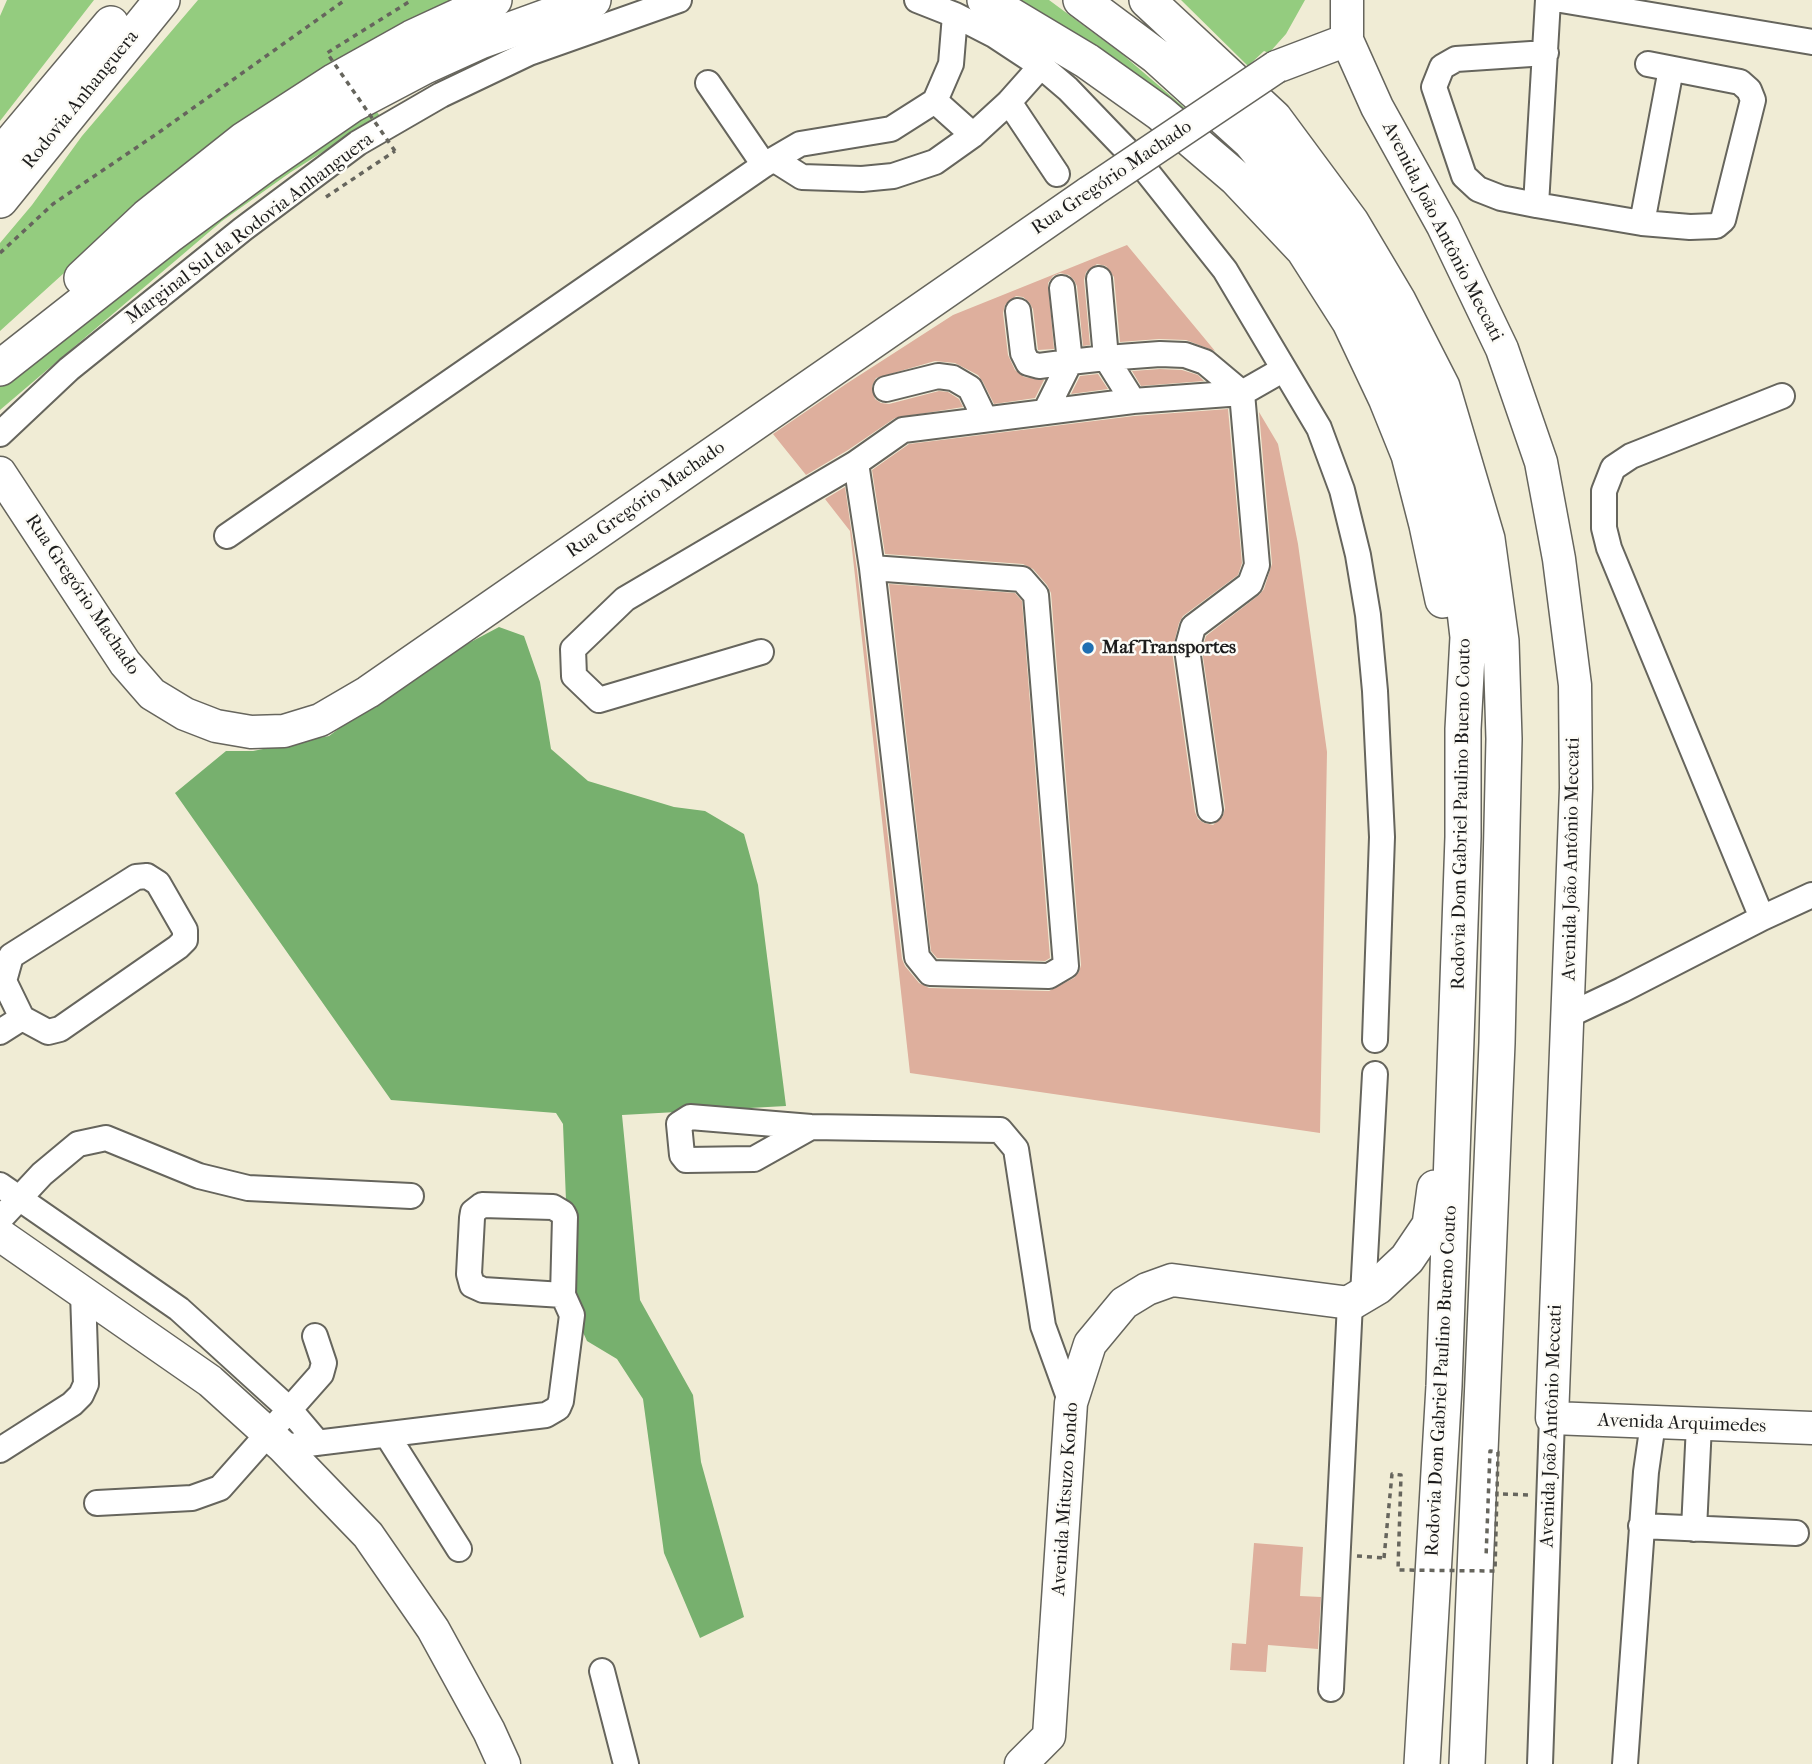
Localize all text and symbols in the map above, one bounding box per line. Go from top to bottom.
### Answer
street label: Rodovia Anhanguera [18,26,144,174]
street label: Rua Gregório Machado [1027,116,1197,240]
street label: Avenida João Antônio Meccati [1377,118,1507,346]
street label: Marginal Sul da Rodovia Anhanguera [122,128,378,330]
street label: Rua Gregório Machado [562,437,730,563]
street label: Rua Gregório Machado [20,510,144,680]
place label: Maf Transportes [1102,637,1236,659]
street label: Rodovia Dom Gabriel Paulino Bueno Couto [1448,638,1476,990]
marker: Maf Transportes [1080,640,1096,656]
street label: Avenida João Antônio Meccati [1558,737,1586,981]
street label: Rodovia Dom Gabriel Paulino Bueno Couto [1421,1205,1463,1557]
street label: Avenida João Antônio Meccati [1536,1304,1568,1548]
street label: Avenida Mitsuzo Kondo [1048,1402,1084,1596]
street label: Avenida Arquimedes [1597,1410,1767,1438]

